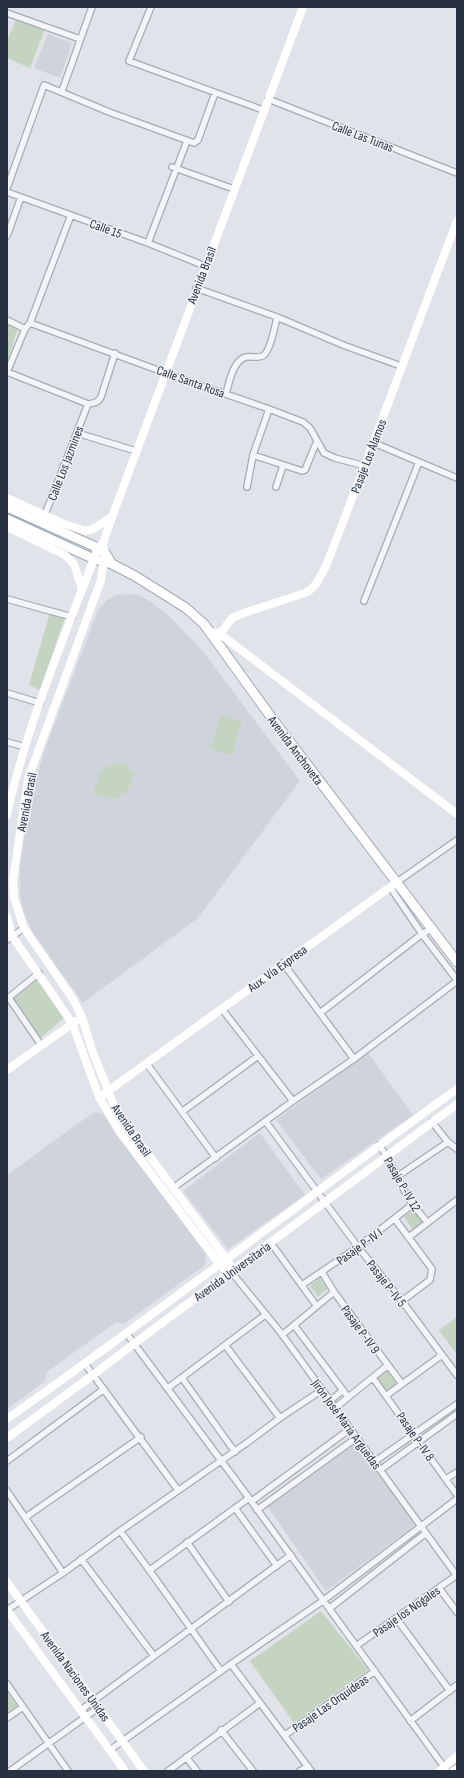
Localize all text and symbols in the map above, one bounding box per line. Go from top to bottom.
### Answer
street label: Calle Las Tunas [330,118,396,156]
street label: Calle 15 [87,216,124,242]
street label: Avenida Brasil [183,245,220,307]
street label: Calle Santa Rosa [154,362,227,402]
street label: Pasaje Los Álamos [347,417,390,496]
street label: Calle Los Jazmines [44,424,88,503]
street label: Avenida Anchoveta [263,712,326,788]
street label: Avenida Brasil [13,771,41,834]
street label: Aux. Vía Expresa [244,942,310,996]
street label: Avenida Brasil [107,1100,155,1160]
street label: Pasaje P-IV 12 [380,1154,424,1215]
street label: Pasaje P-IV I [333,1225,386,1269]
street label: Avenida Universitaria [190,1239,274,1306]
street label: Pasaje P-IV 5 [363,1257,410,1310]
street label: Pasaje P-IV 9 [337,1302,383,1357]
street label: Jirón José María Arguedas [307,1375,385,1473]
street label: Pasaje P-IV 8 [393,1409,438,1464]
street label: Pasaje los Nogales [370,1583,444,1641]
street label: Avenida Naciones Unidas [36,1628,114,1725]
street label: Pasaje Las Orquídeas [289,1671,372,1736]

